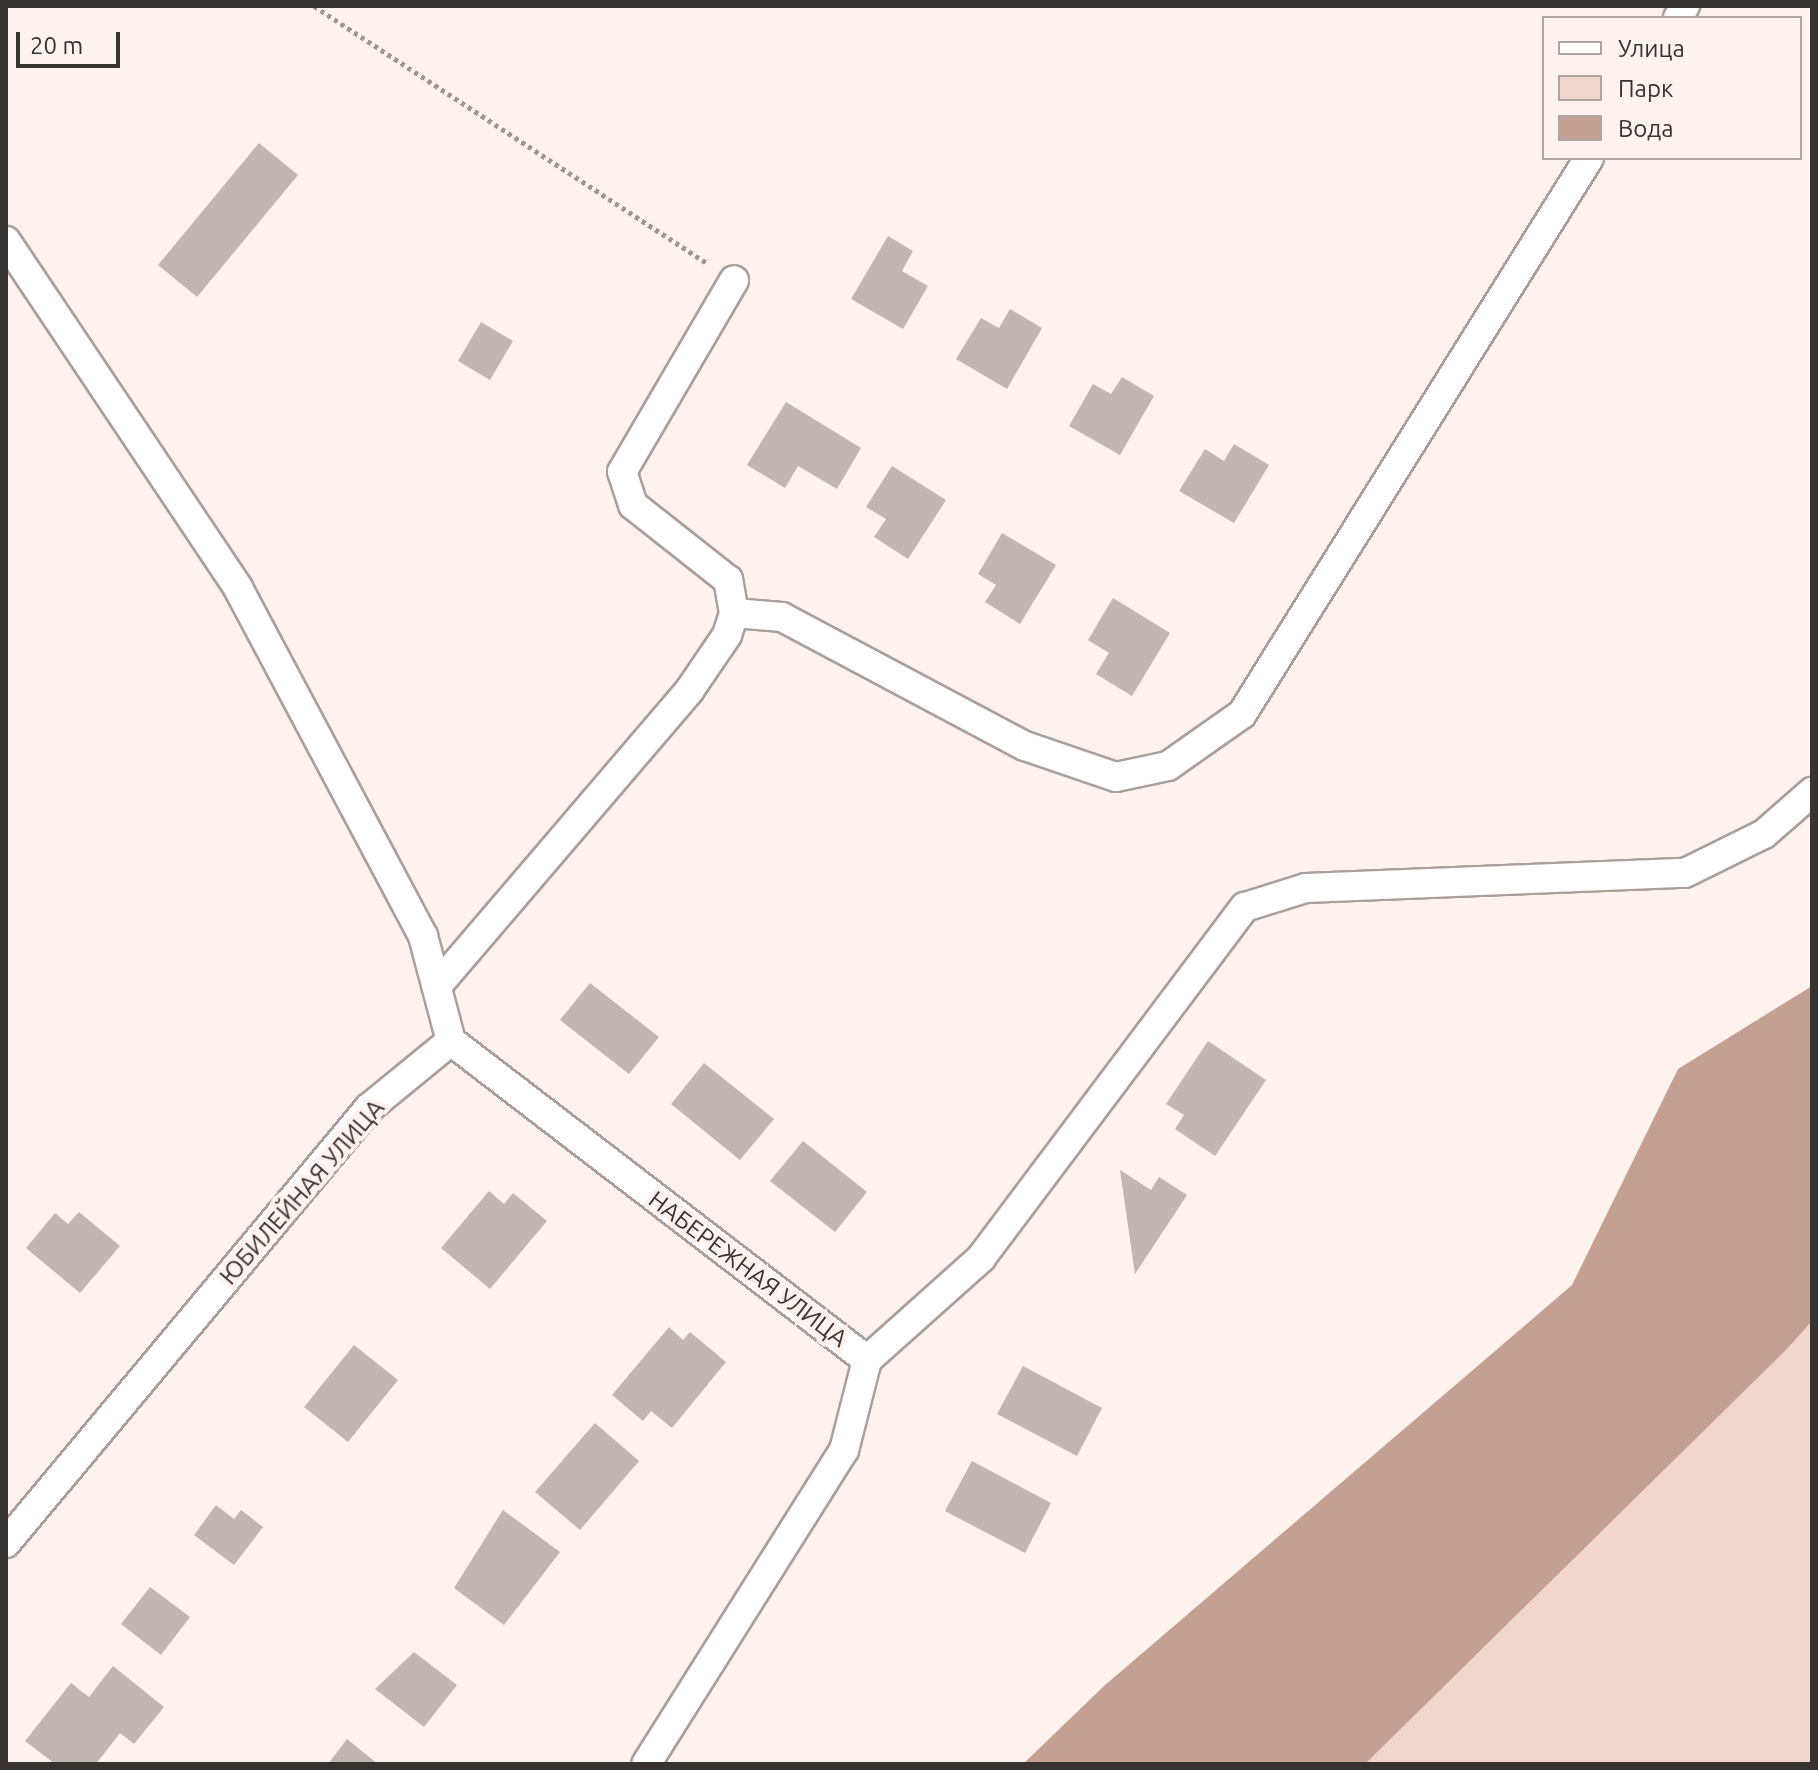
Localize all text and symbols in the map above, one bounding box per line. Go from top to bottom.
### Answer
scale bar [20,16,124,66]
legend [1542,16,1802,160]
text: 20 m [30,32,83,59]
text: Улица [1618,35,1685,62]
text: Парк [1618,75,1673,102]
text: Вода [1618,115,1674,142]
street label: ЮБИЛЕЙНАЯ УЛИЦА [214,1094,390,1290]
street label: НАБЕРЕЖНАЯ УЛИЦА [643,1185,853,1353]

